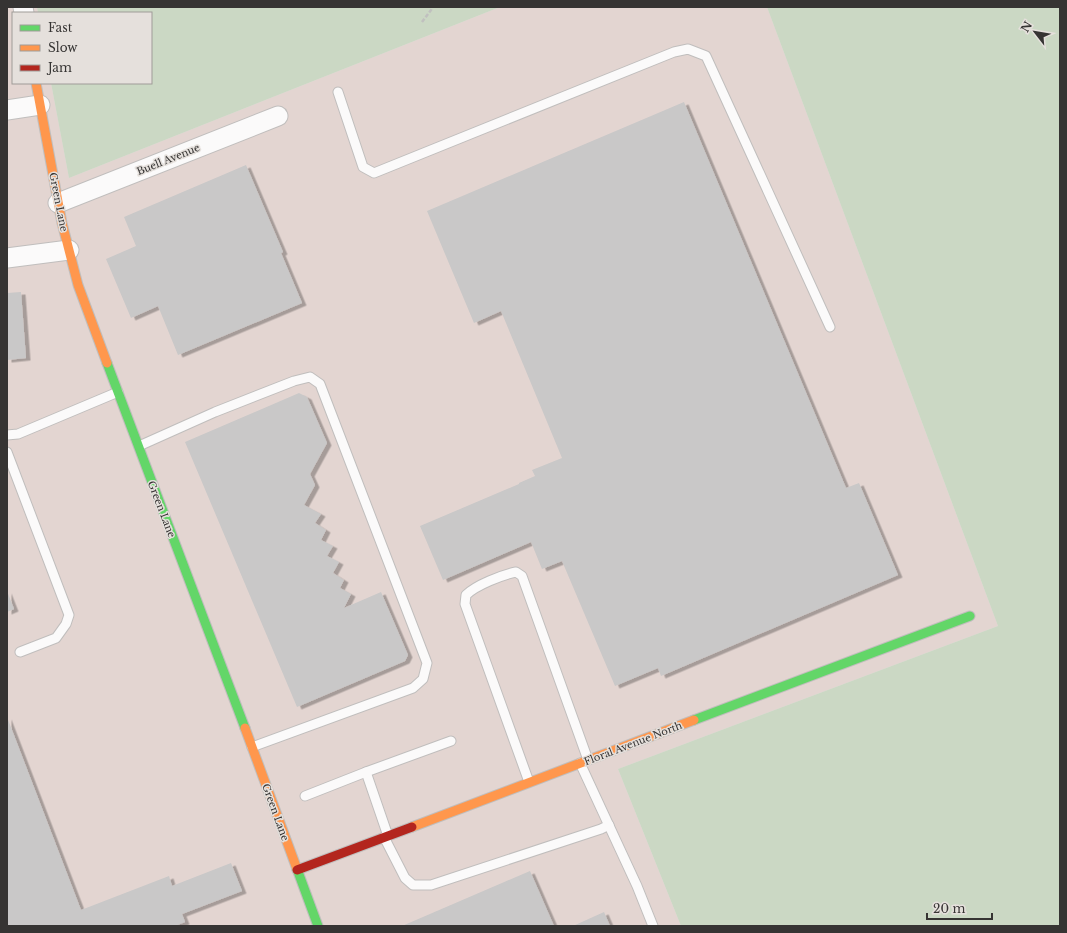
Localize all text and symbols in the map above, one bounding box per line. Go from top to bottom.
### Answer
legend [12,12,152,84]
north arrow [1015,12,1055,52]
text: N [1018,18,1035,35]
text: Fast [48,20,73,35]
text: Slow [48,40,78,55]
text: Jam [46,60,72,75]
street label: Buell Avenue [135,141,202,178]
street label: Green Lane [46,171,71,233]
street label: Green Lane [145,479,178,540]
street label: Floral Avenue North [582,719,684,768]
street label: Green Lane [259,782,292,843]
scale bar [927,895,992,921]
text: 20 m [933,901,965,916]

